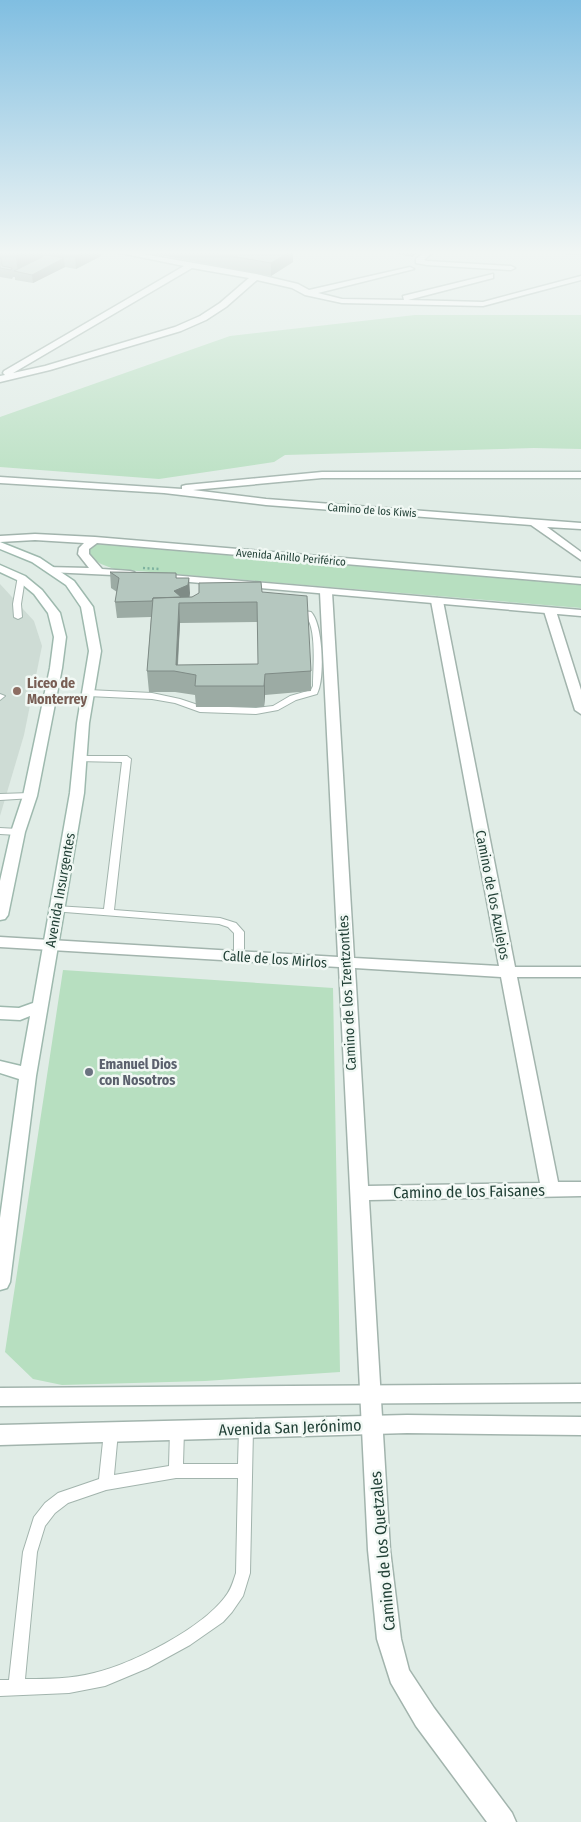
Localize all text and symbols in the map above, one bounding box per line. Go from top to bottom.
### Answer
street label: Camino de los Kiwis [327,501,417,520]
street label: Avenida Anillo Periférico [236,546,347,569]
place label: Liceo de Monterrey [27,675,88,708]
marker: Liceo de Monterrey [11,685,23,697]
street label: Camino de los Azulejos [472,829,513,961]
street label: Avenida Insurgentes [42,831,79,949]
street label: Camino de los Tzentzontles [335,915,360,1071]
street label: Calle de los Mirlos [222,947,328,972]
place label: Emanuel Dios con Nosotros [99,1056,177,1089]
marker: Emanuel Dios con Nosotros [83,1066,95,1078]
street label: Camino de los Faisanes [393,1181,545,1202]
street label: Avenida San Jerónimo [218,1416,362,1439]
street label: Camino de los Quetzales [366,1470,399,1632]

